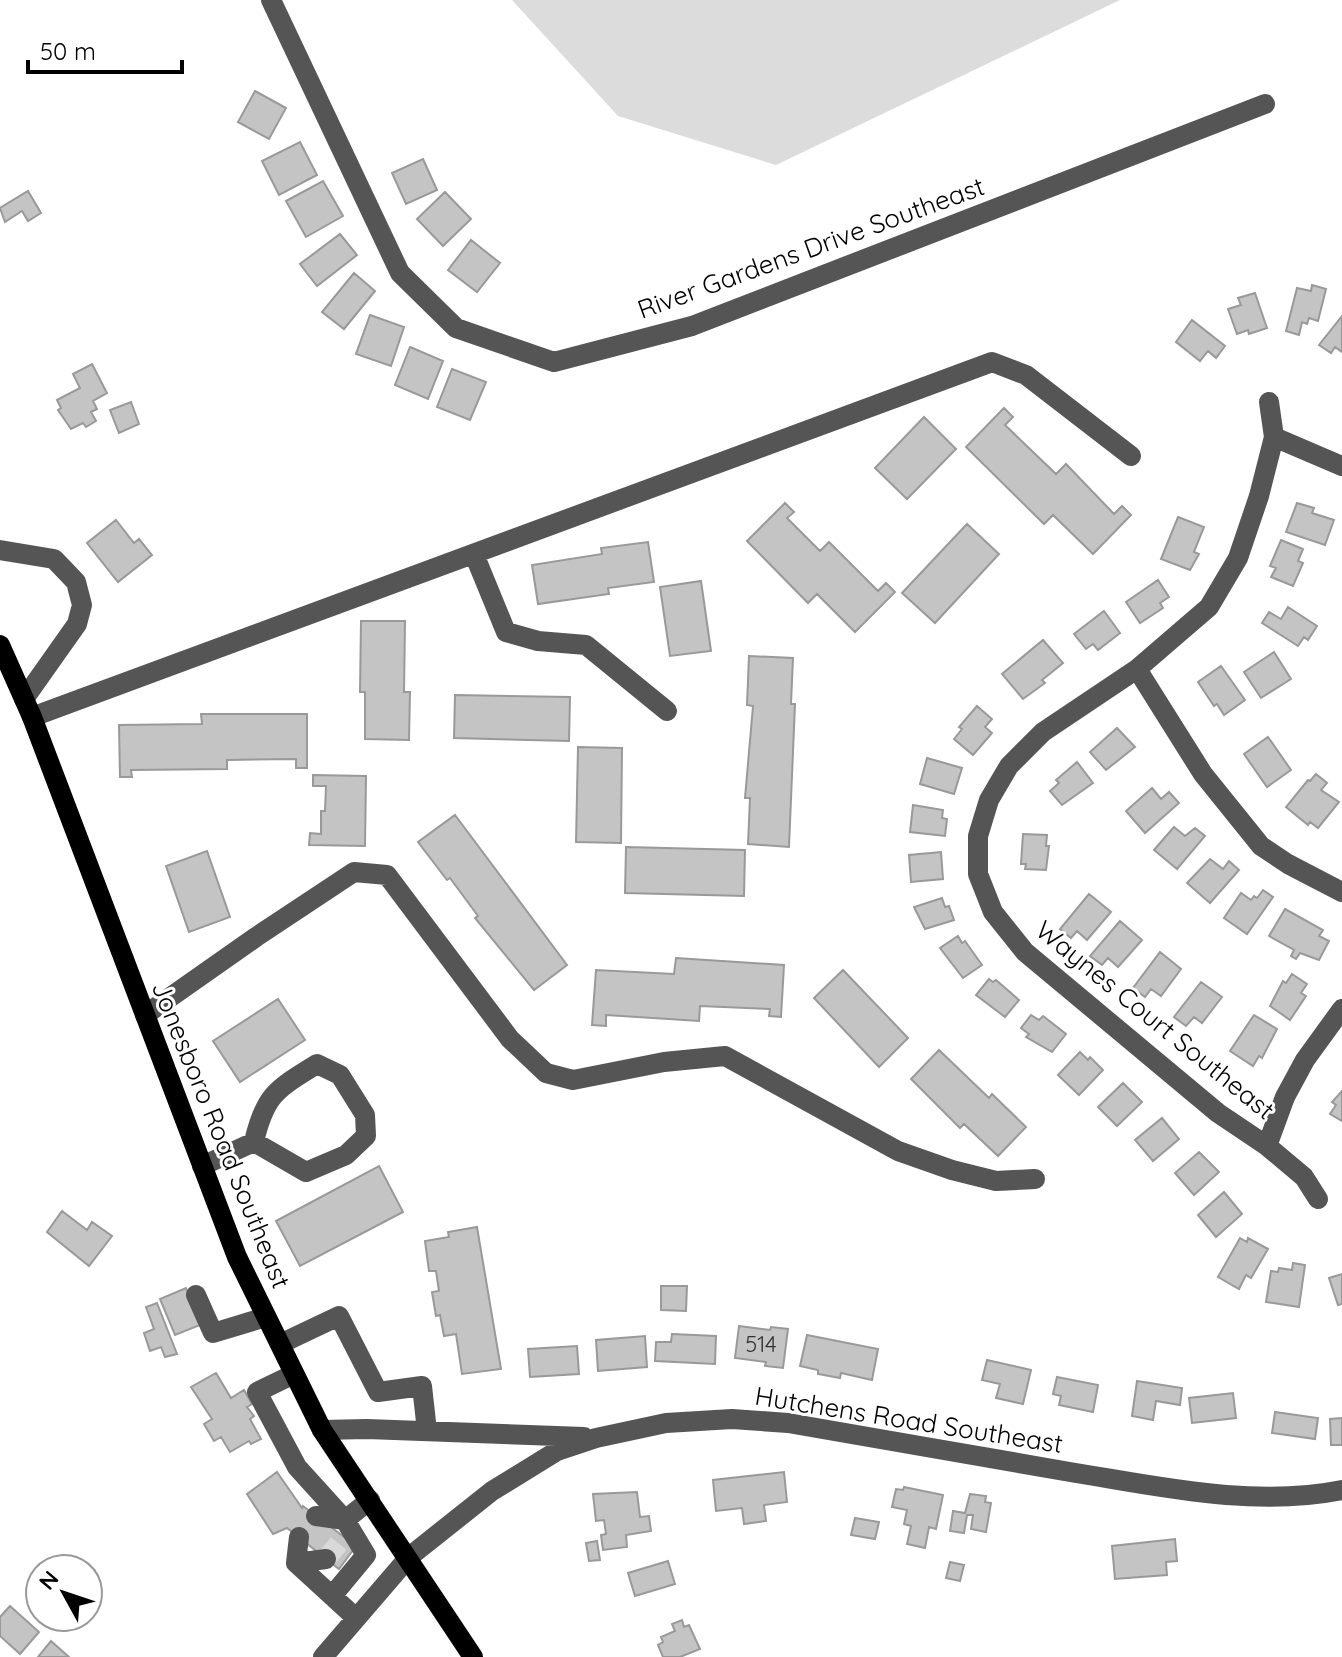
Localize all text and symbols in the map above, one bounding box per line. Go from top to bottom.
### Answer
scale bar [28,24,182,74]
text: 50 m [40,36,96,66]
street label: River Gardens Drive Southeast [633,169,989,326]
street label: Waynes Court Southeast [1029,913,1282,1126]
street label: Jonesboro Road Southeast [145,977,298,1293]
house number: 514 [745,1330,777,1358]
street label: Hutchens Road Southeast [753,1379,1065,1460]
north arrow [24,1553,104,1633]
text: N [33,1565,65,1595]

